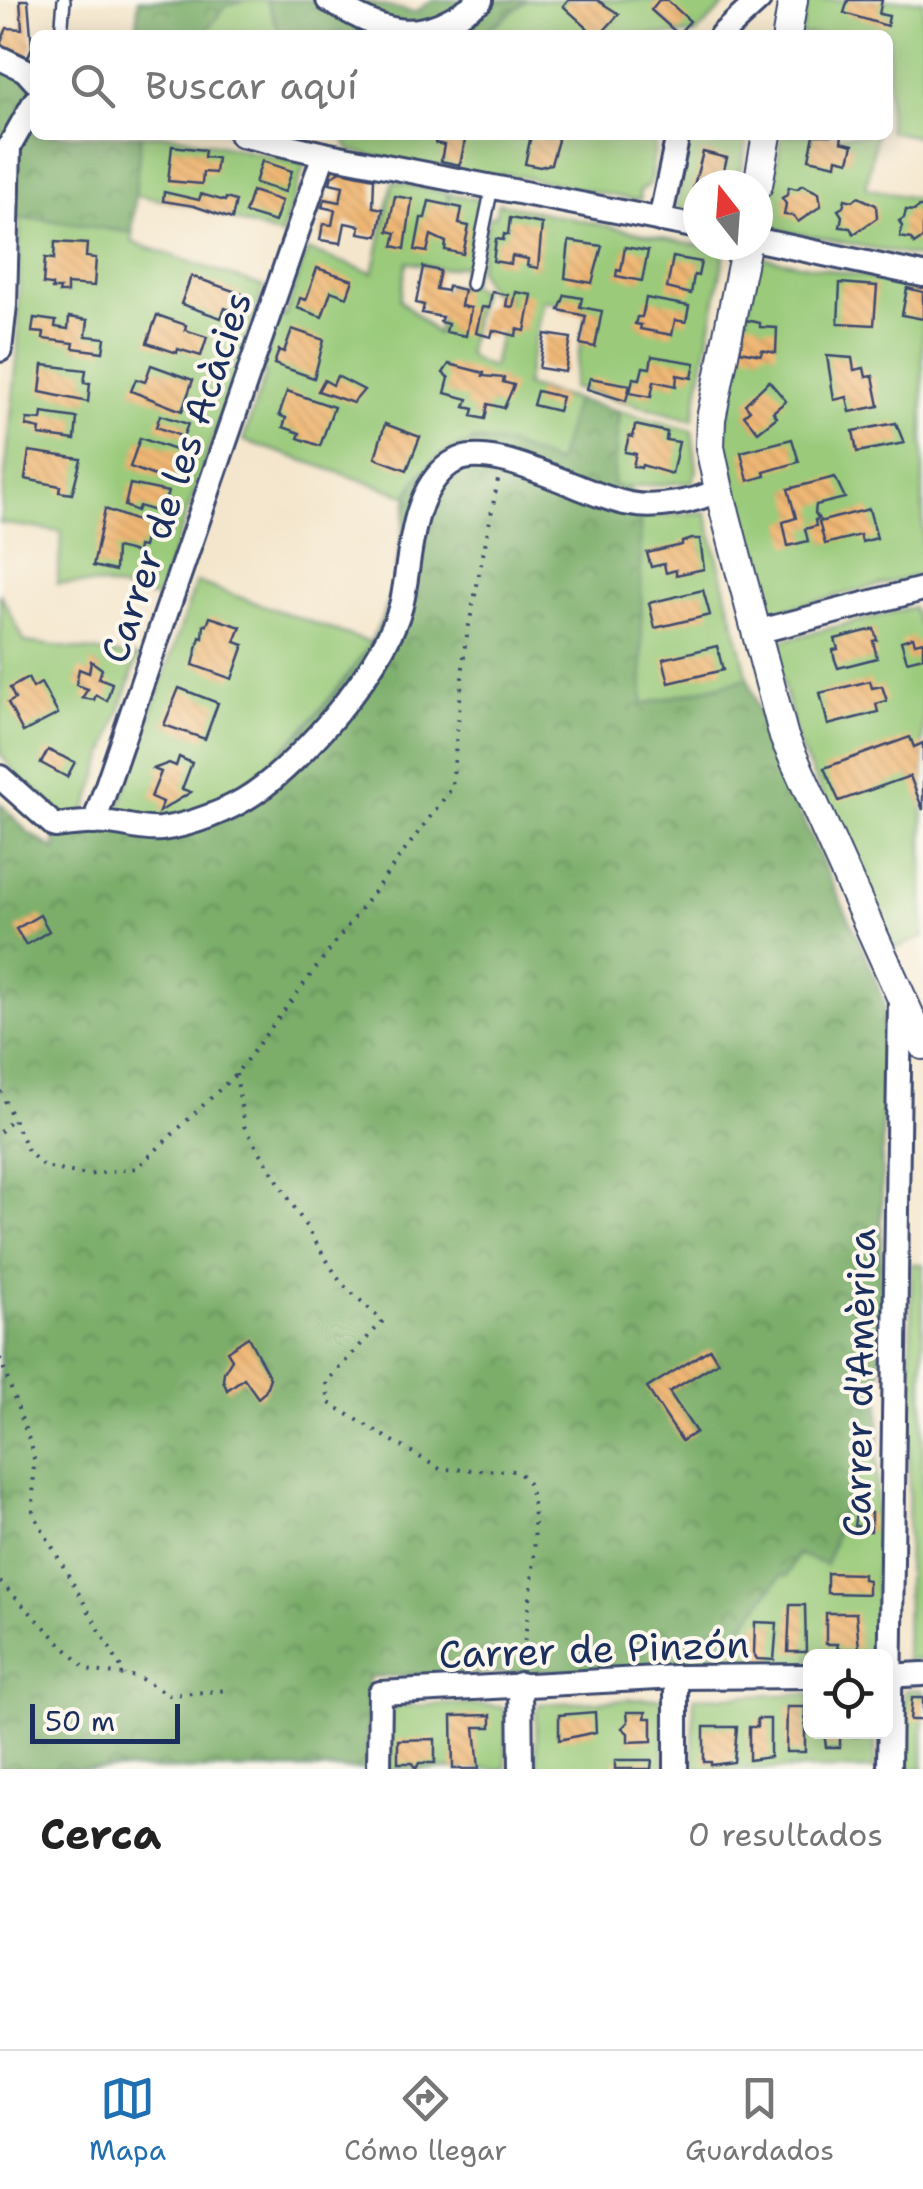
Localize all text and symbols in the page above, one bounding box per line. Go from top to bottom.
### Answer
search box [30,30,893,140]
icon: search [65,58,120,113]
text: Buscar aquí [145,60,358,111]
north arrow [683,170,773,260]
street label: Carrer de les Acàcies [88,284,264,670]
street label: Carrer d'Amèrica [831,1228,887,1538]
street label: Carrer de Pinzón [438,1618,750,1680]
map controls [803,1649,893,1739]
button: locate [803,1649,893,1739]
scale bar [30,1699,180,1744]
text: 50 m [45,1702,115,1740]
text: Cerca [40,1806,161,1862]
text: 0 resultados [688,1813,883,1856]
tab: Mapa [89,2071,166,2169]
tab: Cómo llegar [344,2071,507,2169]
tab: Guardados [685,2071,834,2169]

